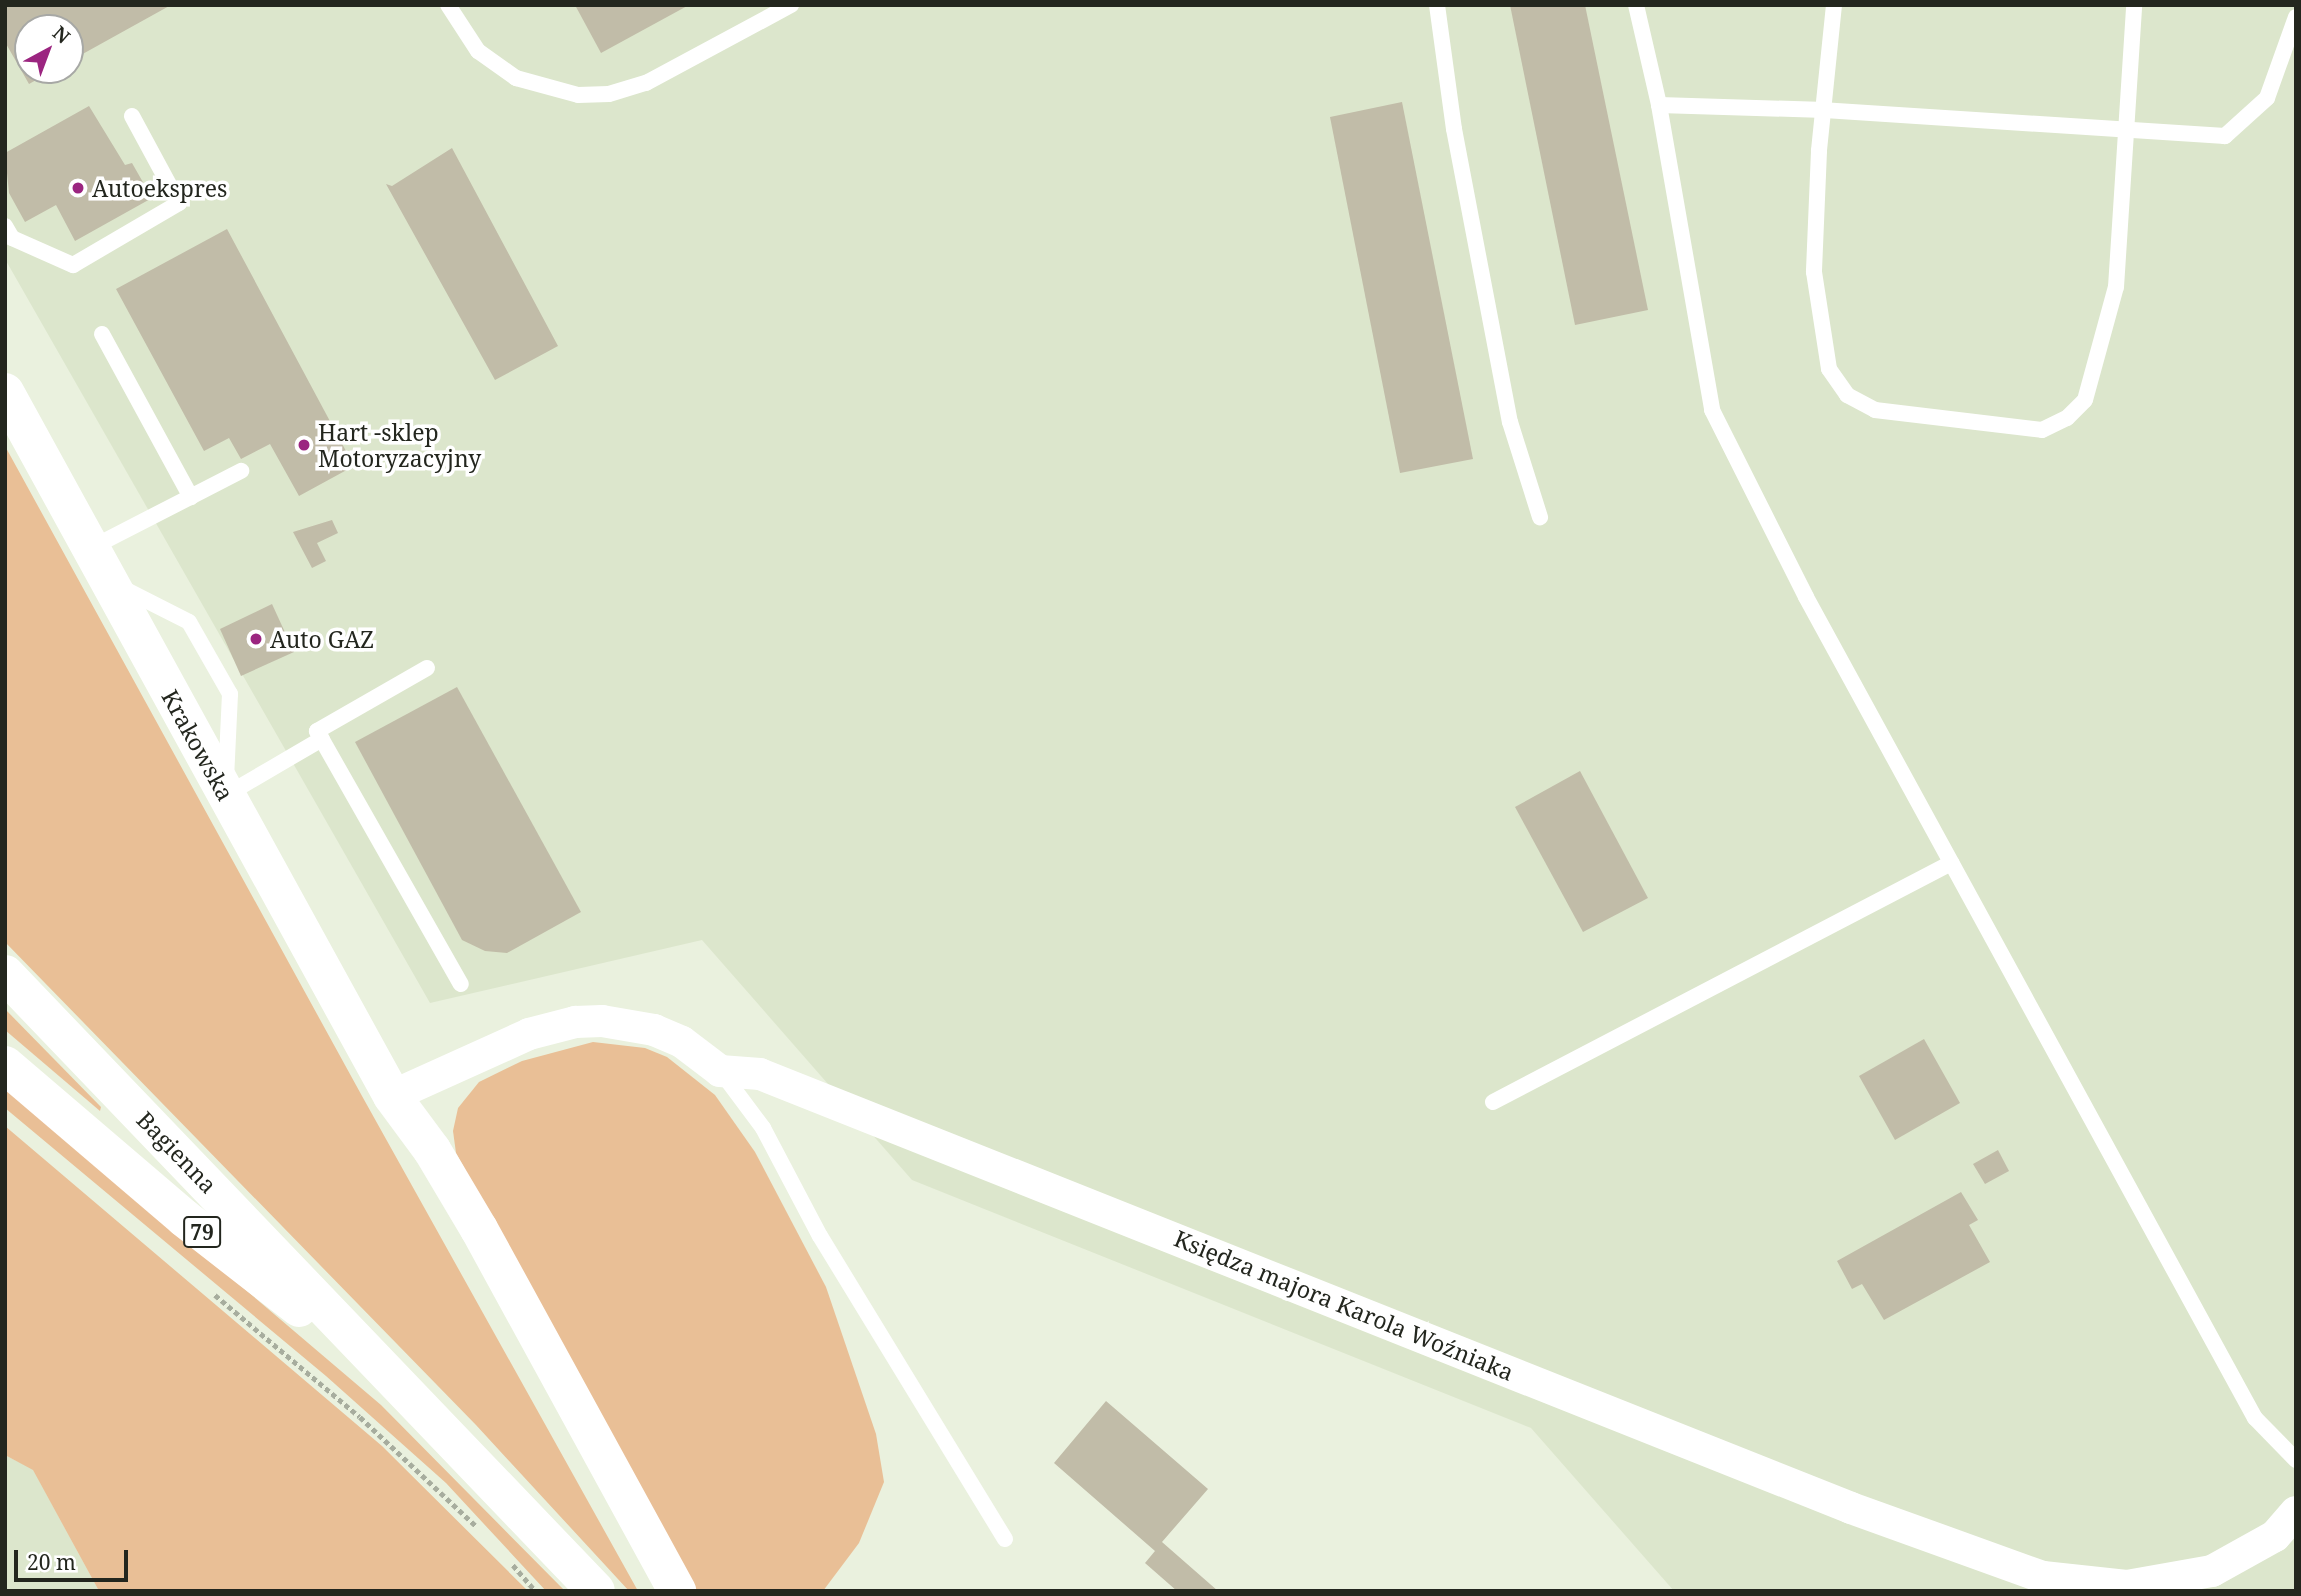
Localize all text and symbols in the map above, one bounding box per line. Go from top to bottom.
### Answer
north arrow [14,14,84,84]
text: N [47,20,76,49]
place label: Autoekspres [92,174,227,202]
marker: Autoekspres [70,180,86,196]
place label: Hart -sklep Motoryzacyjny [318,418,481,472]
marker: Hart -sklep Motoryzacyjny [296,437,312,453]
place label: Auto GAZ [270,625,374,653]
marker: Auto GAZ [248,631,264,647]
street label: Krakowska [156,685,240,805]
street label: Bagienna [131,1105,223,1199]
road number: 79 [183,1214,221,1250]
street label: Księdza majora Karola Woźniaka [1170,1224,1518,1386]
scale bar [18,1536,131,1580]
text: 20 m [27,1548,76,1576]

